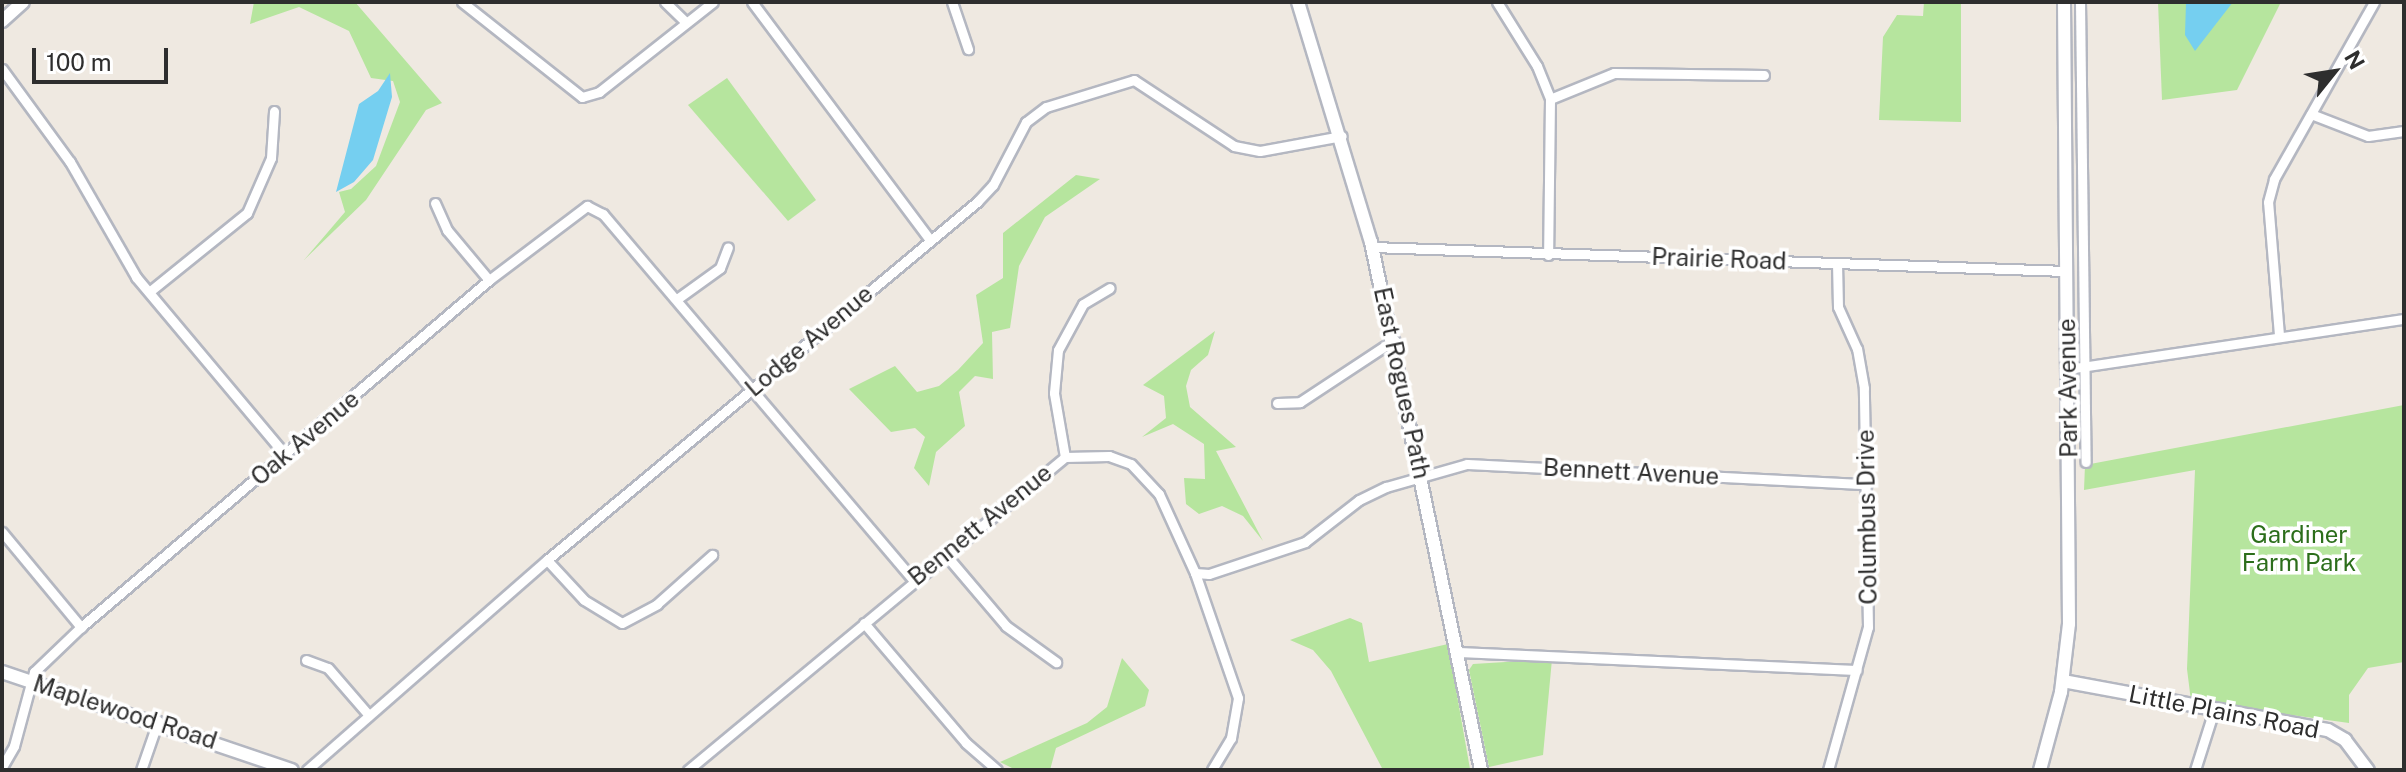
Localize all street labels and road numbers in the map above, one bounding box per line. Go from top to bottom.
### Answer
street label: Prairie Road [1651,242,1787,276]
street label: Lodge Avenue [739,279,879,403]
street label: East Rogues Path [1368,285,1436,481]
street label: Park Avenue [2052,318,2084,458]
street label: Oak Avenue [245,384,365,492]
street label: Columbus Drive [1851,429,1883,605]
street label: Bennett Avenue [1542,453,1720,491]
street label: Bennett Avenue [902,458,1058,592]
street label: Maplewood Road [30,669,220,755]
street label: Little Plains Road [2126,679,2322,745]

